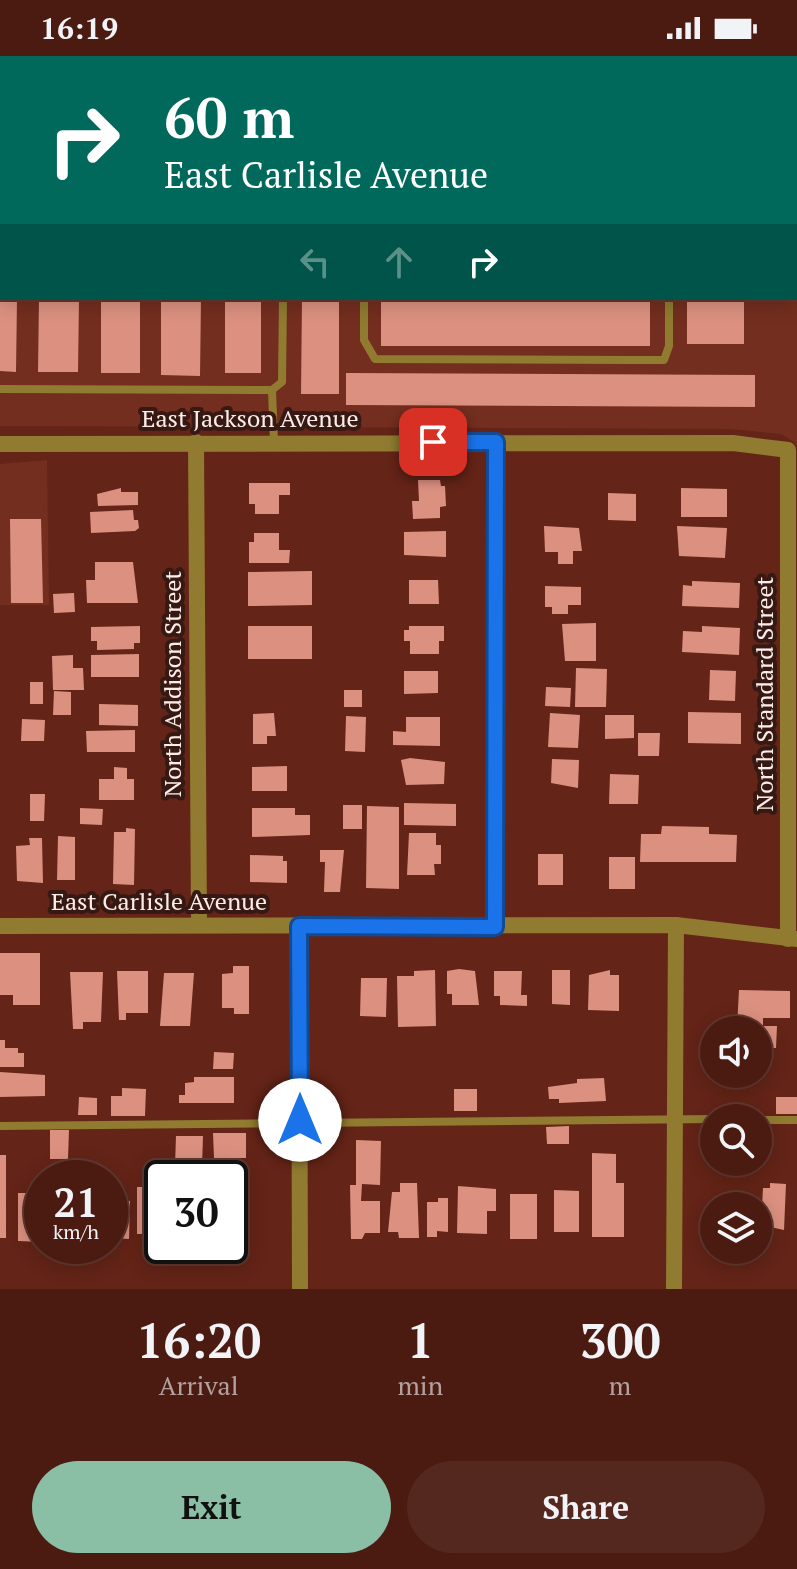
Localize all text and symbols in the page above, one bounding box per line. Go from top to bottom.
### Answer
text: 16:19 [40,8,118,48]
text: 60 m [164,80,294,154]
icon: right [32,88,136,192]
text: East Carlisle Avenue [164,151,488,198]
icon: left [293,240,337,284]
icon: ahead [377,240,421,284]
icon: right [461,240,505,284]
street label: East Jackson Avenue [142,402,358,434]
pin [399,408,467,476]
icon: arrive [411,420,455,464]
street label: North Addison Street [156,571,188,797]
street label: North Standard Street [748,576,780,811]
street label: East Carlisle Avenue [51,885,267,917]
map controls [700,1016,772,1264]
button: sound [700,1016,772,1088]
position arrow [258,1078,342,1162]
button: search [700,1104,772,1176]
speed limit sign: 30 [144,1160,248,1264]
text: 21 [53,1175,99,1228]
button: layers [700,1192,772,1264]
text: km/h [53,1218,99,1245]
text: 16:20 [136,1308,261,1372]
text: 1 [407,1308,434,1372]
text: 300 [579,1308,661,1372]
text: Arrival [159,1368,239,1402]
text: min [397,1368,443,1402]
text: m [609,1368,631,1402]
button: Exit [32,1461,391,1553]
button: Share [407,1461,765,1553]

